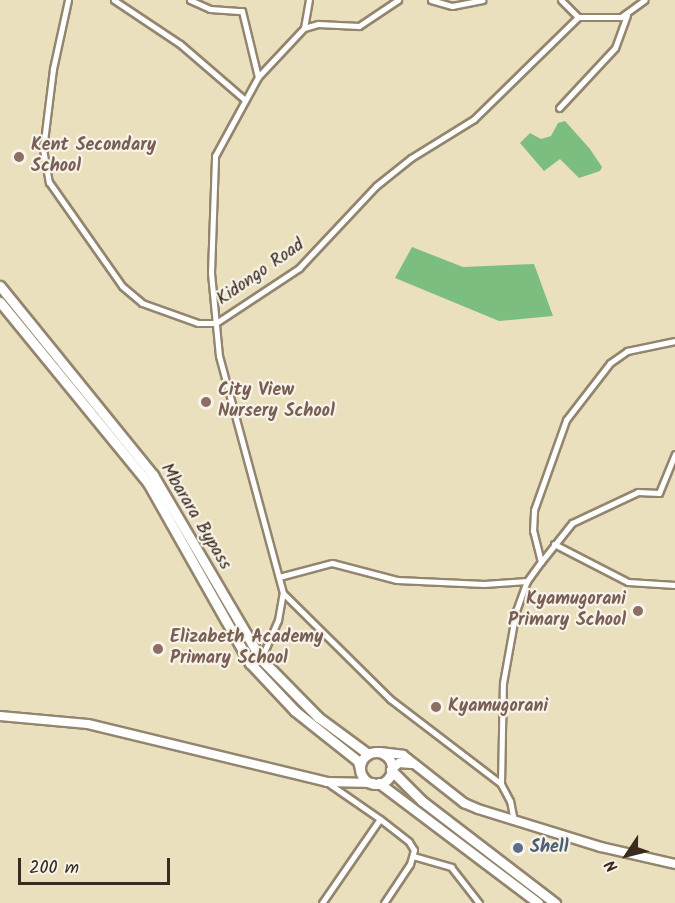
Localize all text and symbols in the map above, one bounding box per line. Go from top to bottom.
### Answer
place label: Kent Secondary School [31,136,156,178]
marker: Kent Secondary School [12,150,26,164]
street label: Kidongo Road [213,235,309,311]
place label: City View Nursery School [218,381,335,424]
marker: City View Nursery School [199,395,213,409]
street label: Mbarara Bypass [155,460,235,574]
place label: Kyamugorani Primary School [508,590,626,632]
marker: Kyamugorani Primary School [631,604,645,618]
place label: Elizabeth Academy Primary School [170,628,323,670]
marker: Elizabeth Academy Primary School [151,642,165,656]
place label: Kyamugorani [448,696,548,718]
marker: Kyamugorani [429,700,443,714]
north arrow [597,825,657,885]
place label: Shell [530,837,568,859]
marker: Shell [511,841,525,855]
scale bar [21,846,172,884]
text: 200 m [29,854,79,883]
text: N [599,854,625,877]

